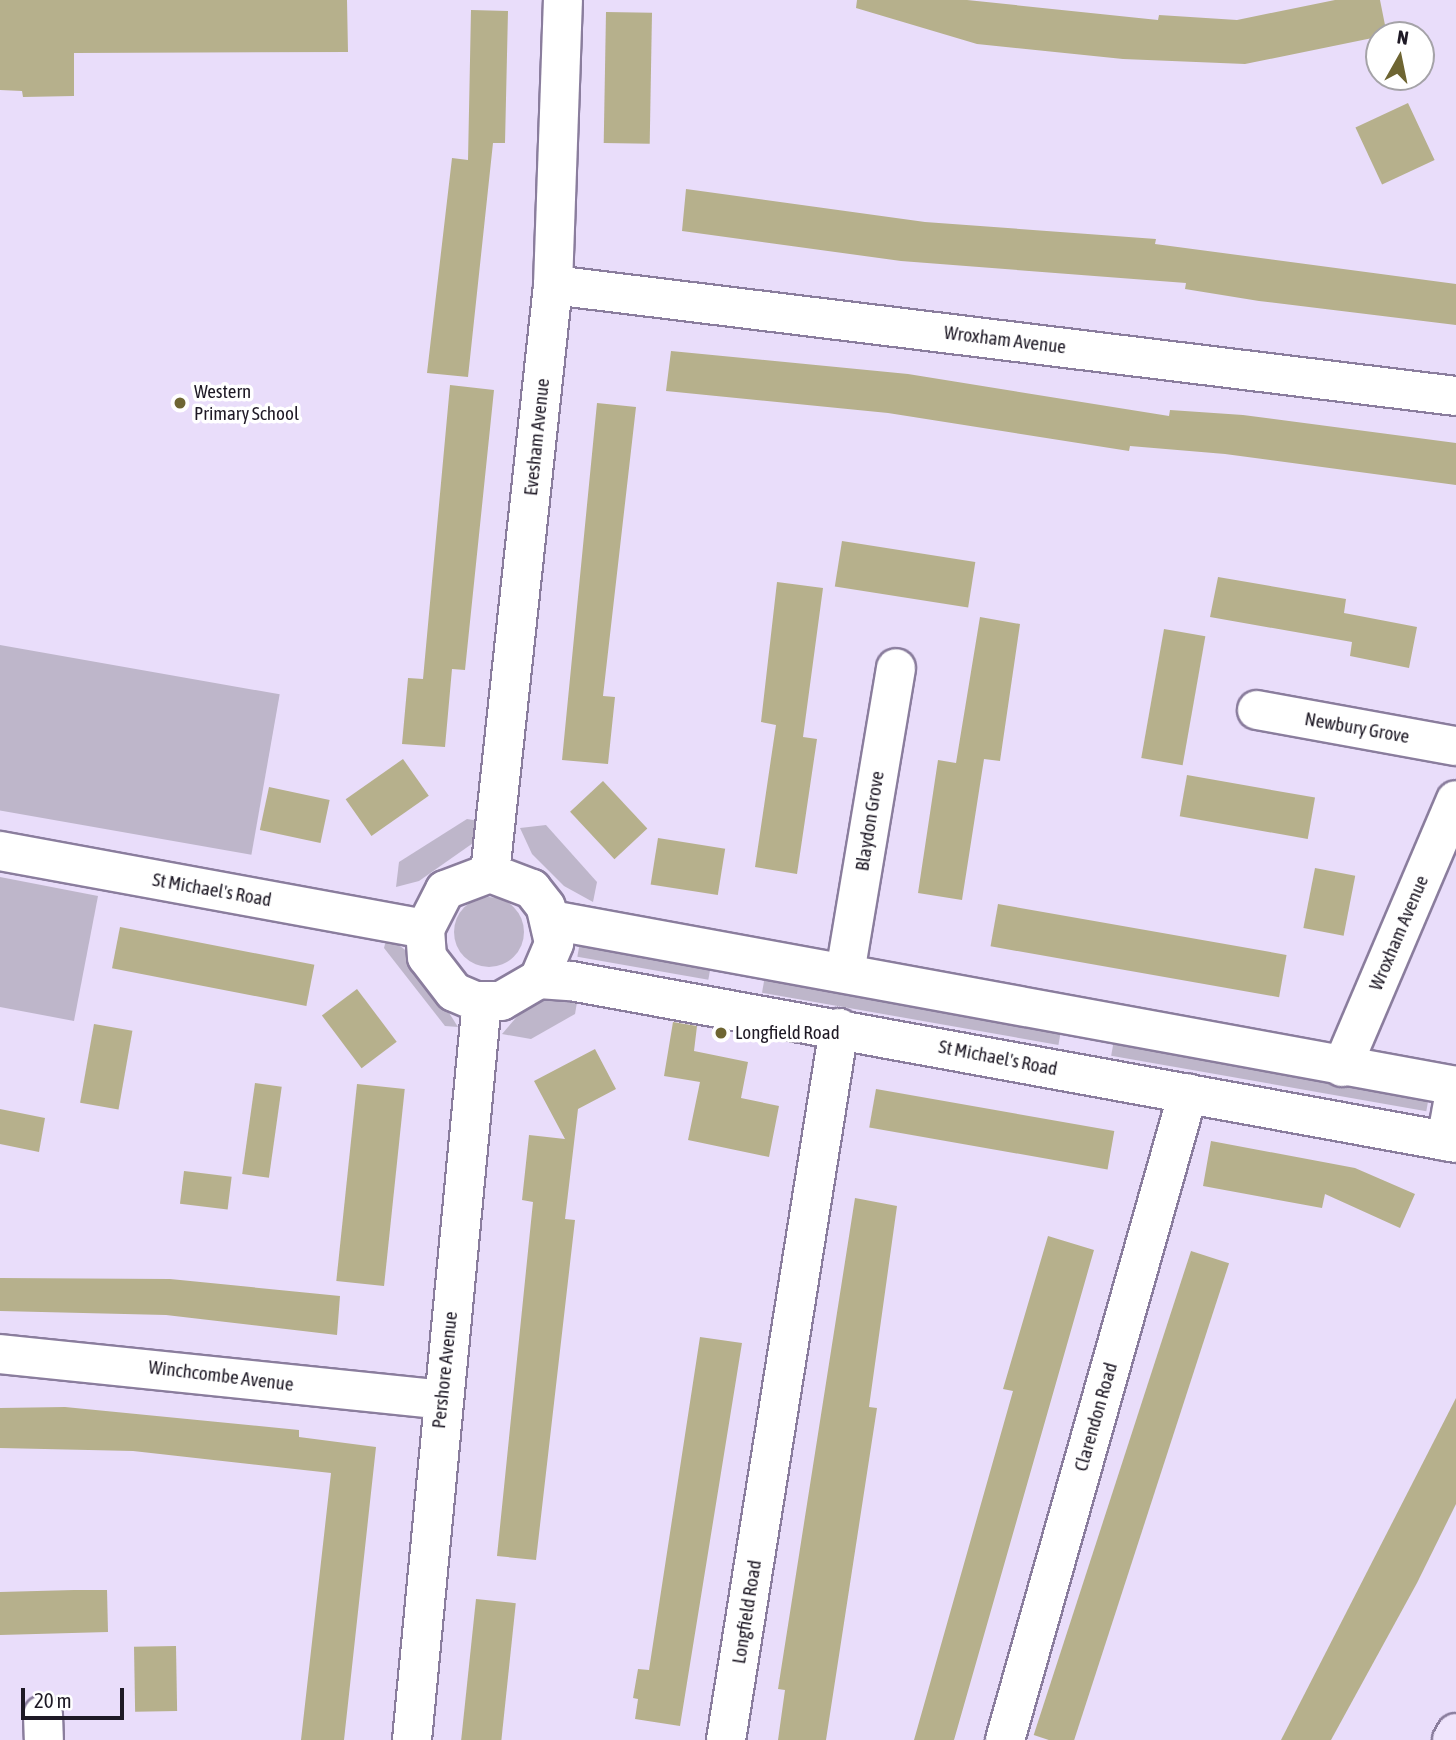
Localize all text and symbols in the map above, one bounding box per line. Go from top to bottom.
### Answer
north arrow [1365,21,1435,91]
text: N [1396,25,1410,49]
street label: Wroxham Avenue [943,321,1067,359]
street label: Evesham Avenue [519,377,555,497]
place label: Western Primary School [194,381,299,425]
marker: Western Primary School [172,395,188,411]
street label: Newbury Grove [1303,708,1411,748]
street label: Blaydon Grove [851,769,889,873]
street label: St Michael's Road [151,868,273,912]
street label: Wroxham Avenue [1365,872,1433,994]
place label: Longfield Road [735,1022,840,1044]
marker: Longfield Road [713,1025,729,1041]
street label: St Michael's Road [937,1035,1059,1081]
street label: Pershore Avenue [428,1310,462,1430]
street label: Winchcombe Avenue [147,1356,295,1396]
street label: Clarendon Road [1070,1360,1122,1474]
street label: Longfield Road [728,1559,766,1665]
scale bar [24,1674,128,1718]
text: 20 m [34,1688,72,1712]

